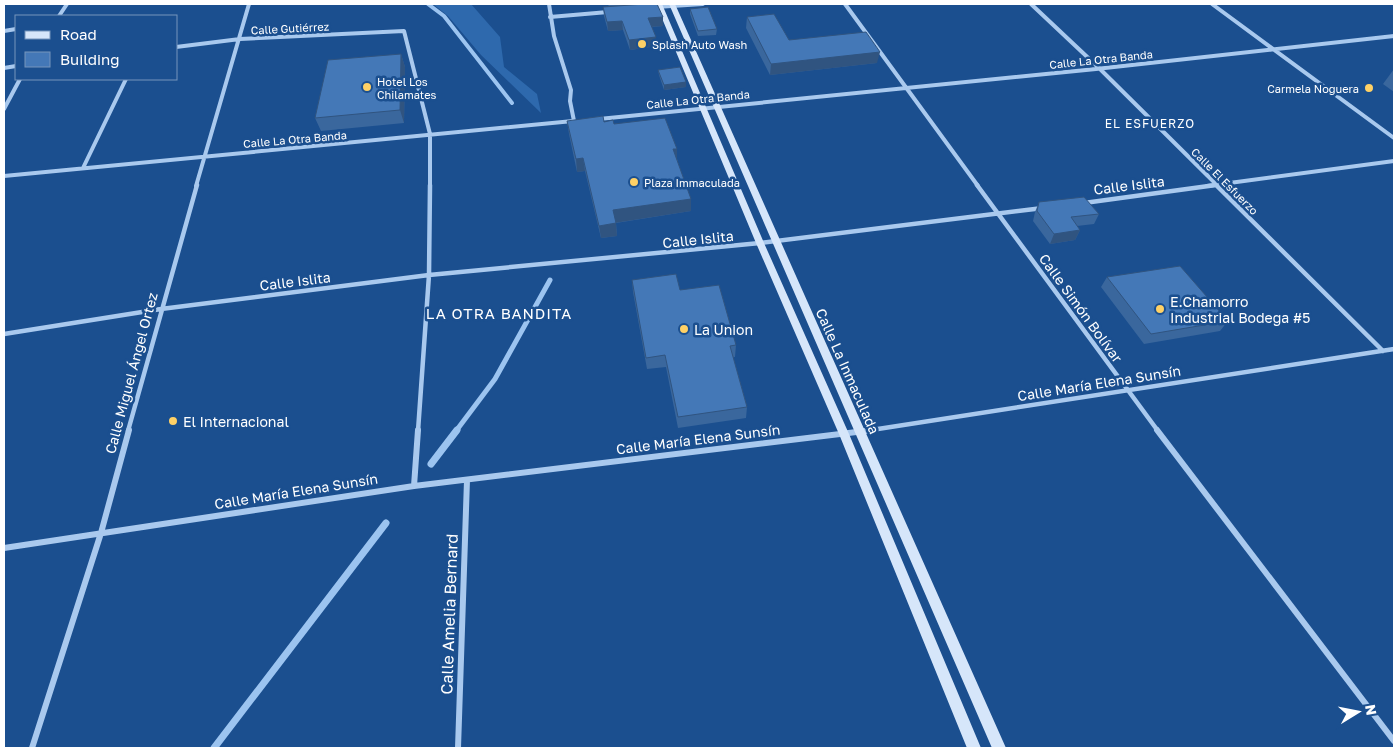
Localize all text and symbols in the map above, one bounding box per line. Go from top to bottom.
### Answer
legend [15,15,178,80]
street label: Calle Gutiérrez [251,19,330,37]
text: Road [60,25,97,43]
marker: Splash Auto Wash [636,38,648,50]
place label: Splash Auto Wash [652,38,747,51]
street label: Calle La Otra Banda [1049,47,1153,71]
text: Building [60,50,120,68]
place label: Hotel Los Chilamates [377,75,437,101]
marker: Hotel Los Chilamates [361,81,373,93]
place label: Carmela Noguera [1267,82,1359,95]
marker: Carmela Noguera [1363,82,1375,94]
street label: Calle La Otra Banda [646,87,750,111]
district label: EL ESFUERZO [1105,116,1195,131]
street label: Calle La Otra Banda [243,128,347,150]
street label: Calle El Esfuerzo [1189,145,1261,217]
street label: Calle Islita [1093,172,1165,198]
marker: Plaza Immaculada [628,176,640,188]
place label: Plaza Immaculada [644,176,740,189]
street label: Calle Islita [662,227,734,251]
street label: Calle Simón Bolívar [1036,250,1126,366]
street label: Calle Islita [259,268,331,294]
street label: Calle Miguel Ángel Ortez [101,290,161,456]
place label: E.Chamorro Industrial Bodega #5 [1170,293,1310,326]
marker: E.Chamorro Industrial Bodega #5 [1154,303,1166,315]
district label: LA OTRA BANDITA [426,304,572,322]
street label: Calle La Inmaculada [813,306,883,436]
place label: La Union [694,321,753,338]
marker: La Union [678,323,690,335]
street label: Calle María Elena Sunsín [1016,362,1182,404]
place label: El Internacional [183,413,289,430]
marker: El Internacional [167,415,179,427]
street label: Calle María Elena Sunsín [615,420,781,458]
street label: Calle María Elena Sunsín [213,470,379,512]
street label: Calle Amelia Bernard [436,533,462,695]
north arrow [1333,687,1383,737]
text: N [1362,703,1381,716]

